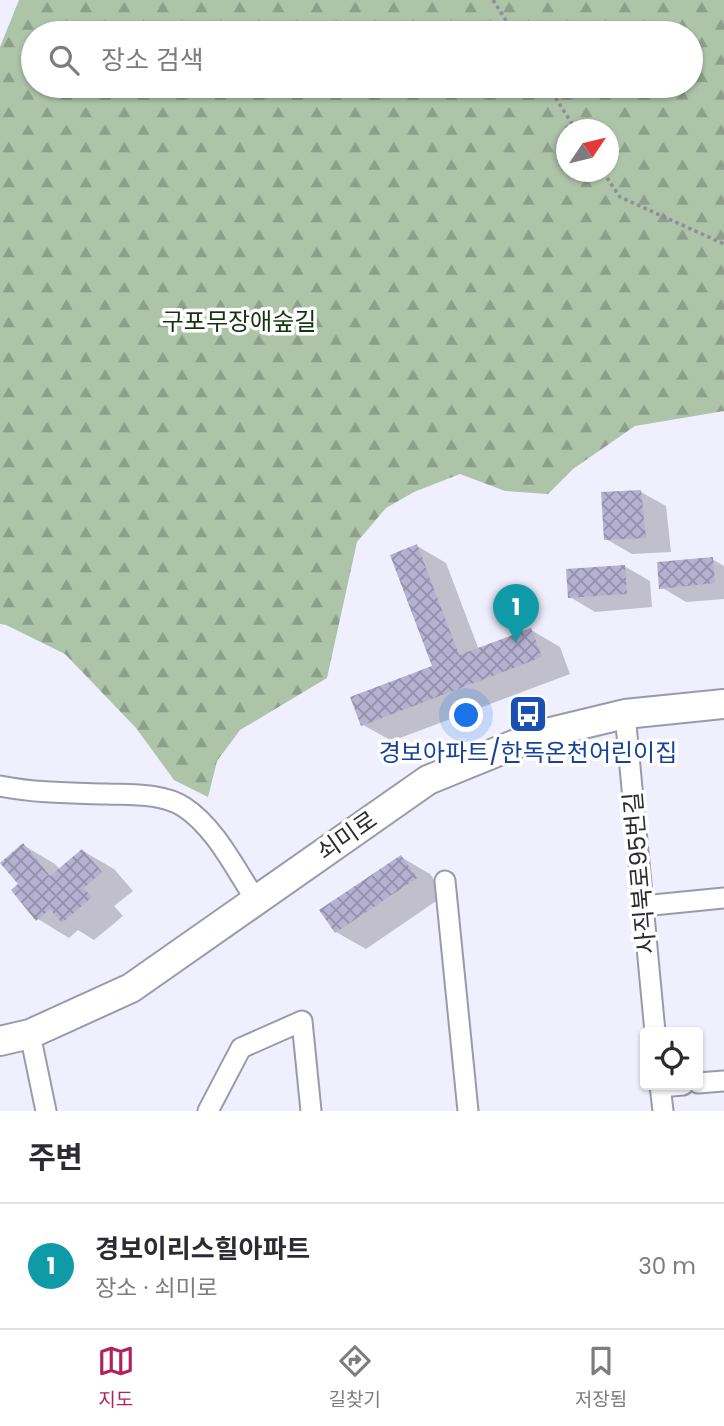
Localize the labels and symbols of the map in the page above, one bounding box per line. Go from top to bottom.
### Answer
north arrow [556,119,619,182]
park label: 구포무장애숲길 [162,305,316,338]
pin: 1 [493,584,539,642]
bus stop icon: 경보아파트/한독온천어린이집 [507,693,549,735]
your location [449,698,483,732]
place label: 경보아파트/한독온천어린이집 [379,736,677,769]
street label: 사직북로95번길 [616,791,663,956]
street label: 쇠미로 [310,803,383,868]

